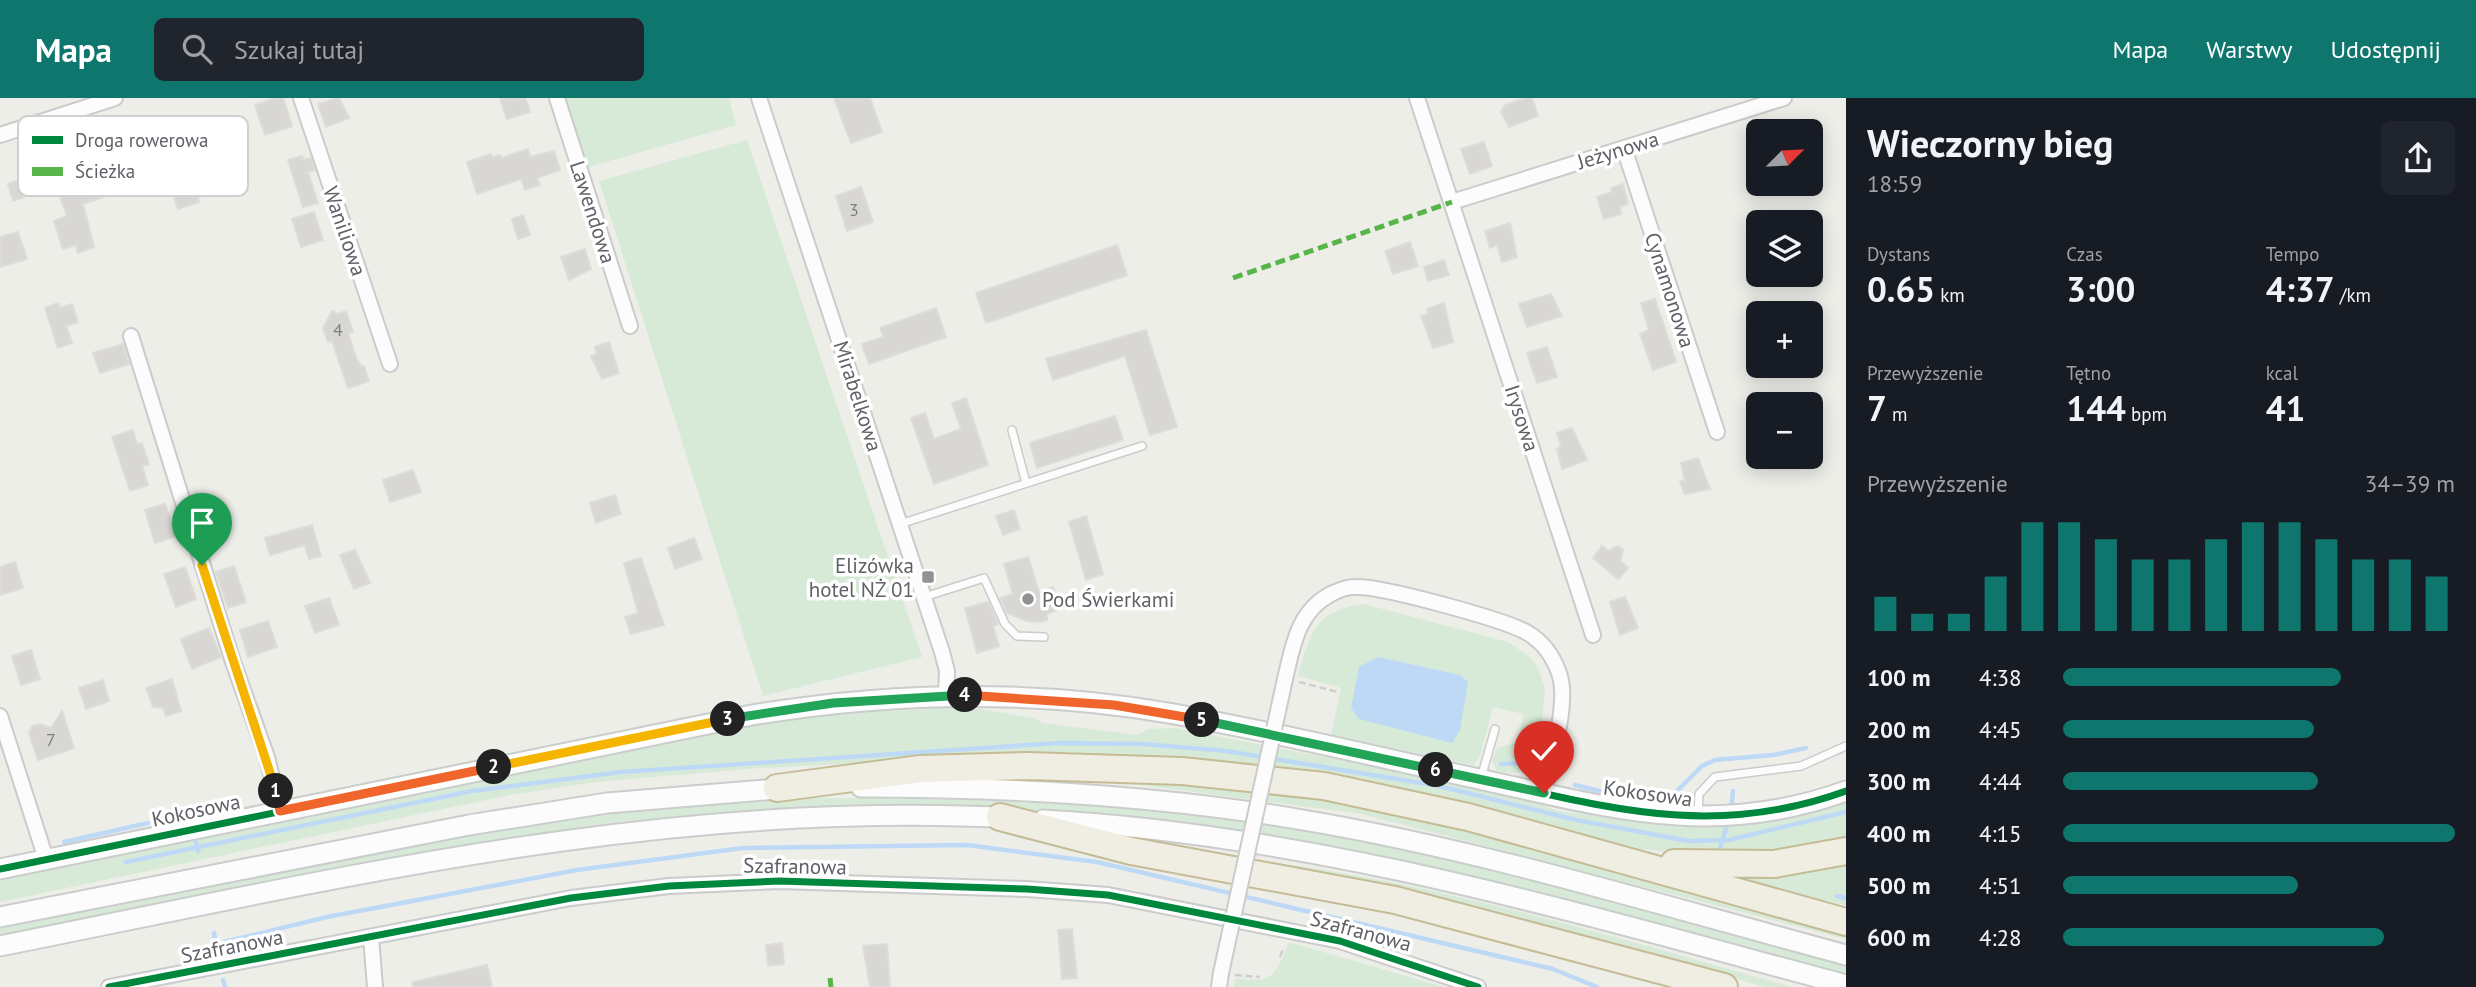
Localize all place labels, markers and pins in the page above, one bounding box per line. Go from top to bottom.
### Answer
pin [172,493,232,565]
place label: Elizówka hotel NŻ 01 [809,552,914,603]
marker: Elizówka hotel NŻ 01 [920,569,936,585]
place label: Pod Świerkami [1042,586,1174,613]
marker: Pod Świerkami [1020,591,1036,607]
pin: 4 [948,678,982,712]
pin: 3 [710,702,746,736]
pin: 5 [1184,702,1220,738]
pin [1514,721,1574,793]
pin: 2 [476,750,512,784]
pin: 6 [1418,752,1454,788]
pin: 1 [258,774,294,808]

